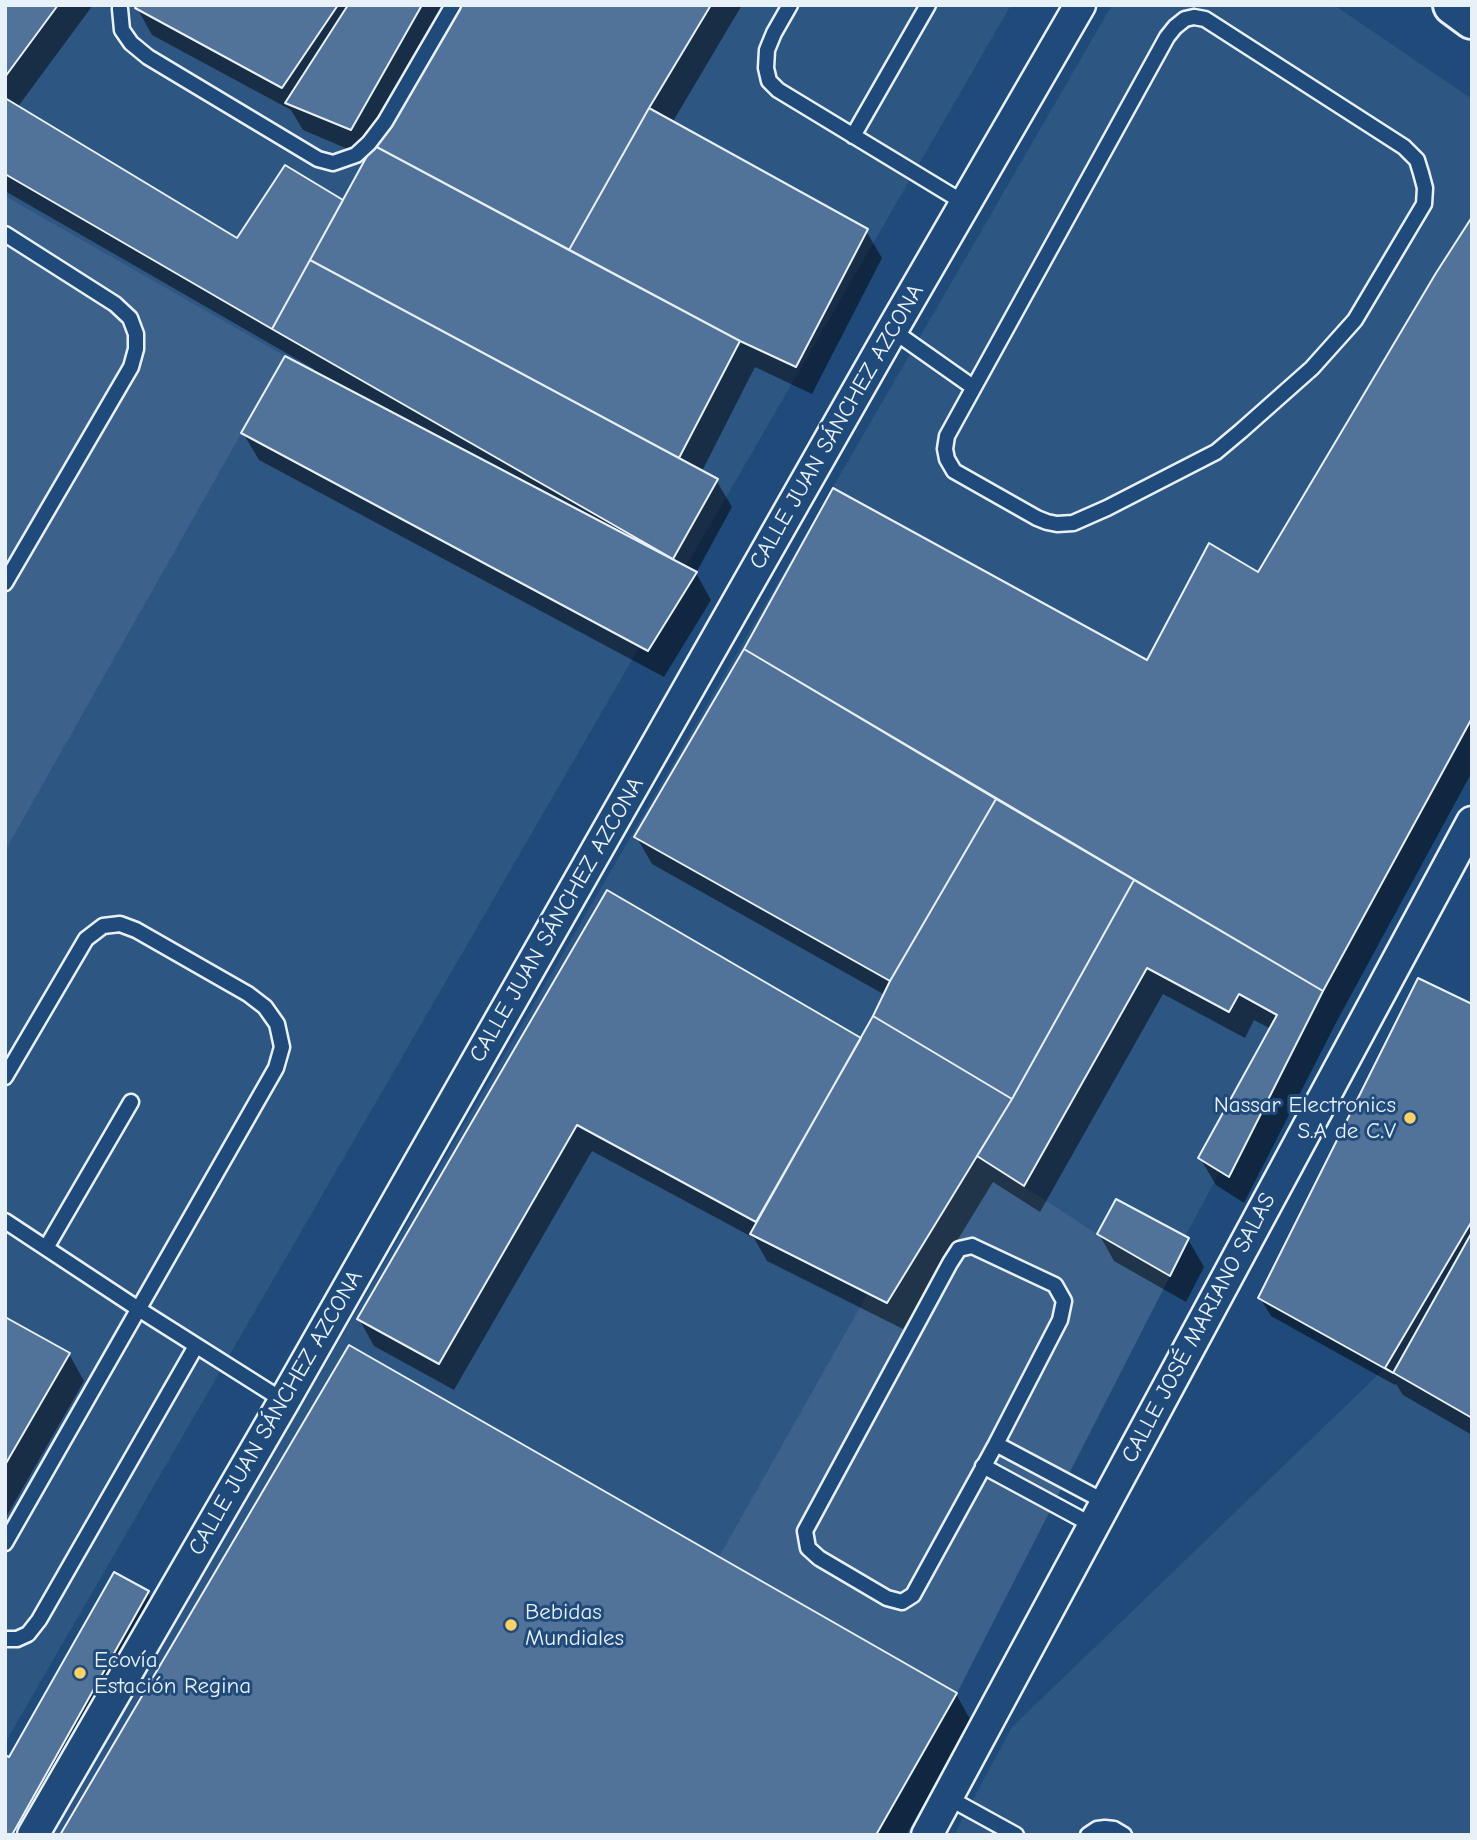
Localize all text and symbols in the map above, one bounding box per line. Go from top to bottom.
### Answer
street label: CALLE JUAN SÁNCHEZ AZCONA [744,280,930,574]
street label: CALLE JUAN SÁNCHEZ AZCONA [464,773,650,1067]
place label: Nassar Electronics S.A de C.V [1214,1091,1396,1145]
marker: Nassar Electronics S.A de C.V [1402,1110,1418,1126]
street label: CALLE JOSÉ MARIANO SALAS [1116,1188,1282,1468]
street label: CALLE JUAN SÁNCHEZ AZCONA [183,1266,369,1560]
place label: Bebidas Mundiales [525,1598,624,1652]
marker: Bebidas Mundiales [503,1617,519,1633]
place label: Ecovía Estación Regina [94,1646,251,1700]
marker: Ecovía Estación Regina [72,1665,88,1681]

